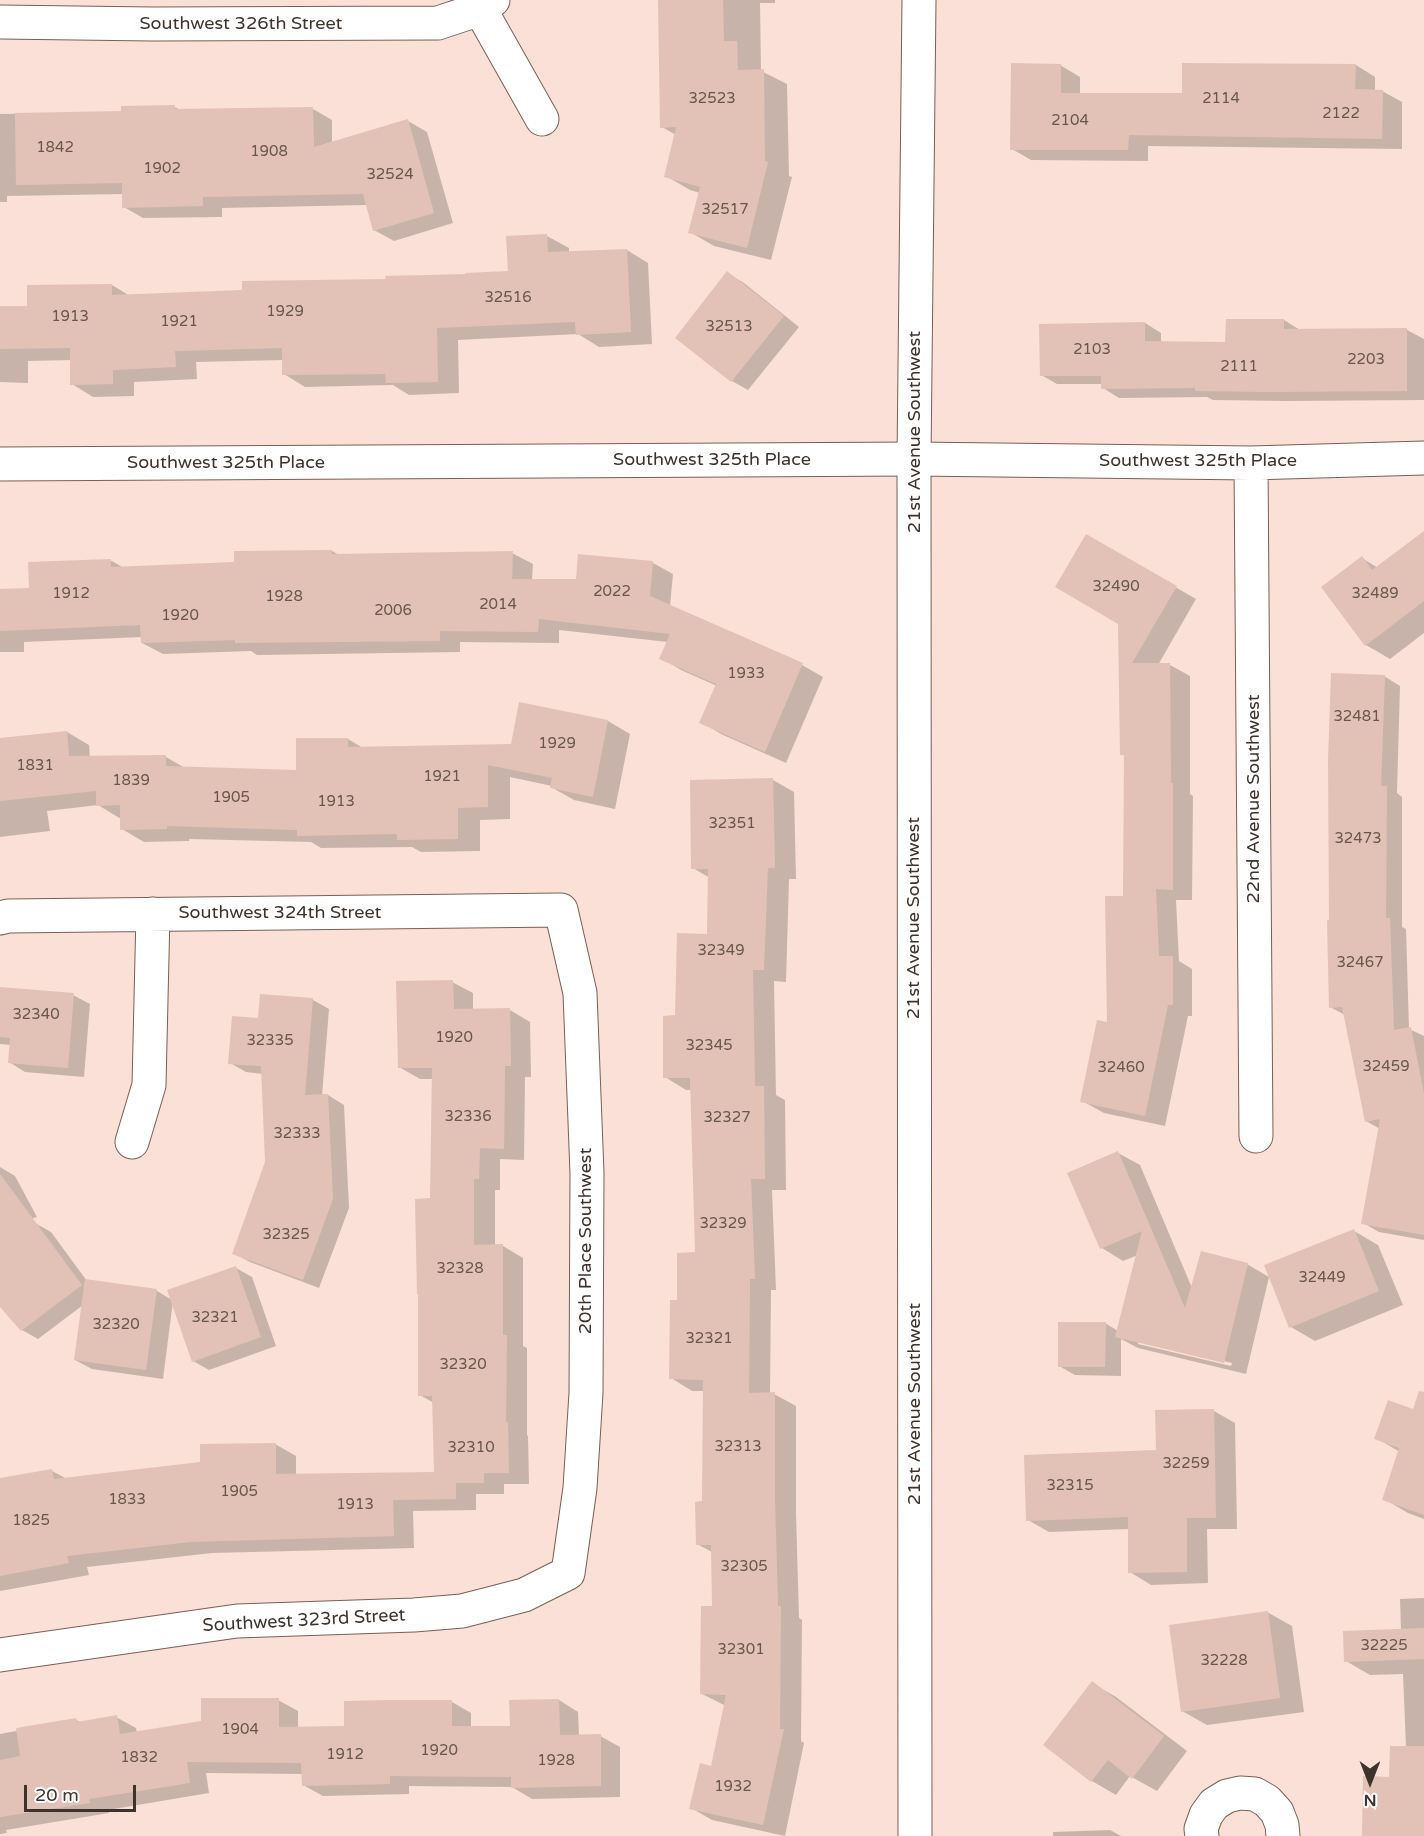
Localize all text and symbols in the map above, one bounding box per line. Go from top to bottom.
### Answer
street label: Southwest 326th Street [140,13,342,35]
house number: 32523 [688,90,736,108]
house number: 2114 [1202,90,1240,108]
house number: 2122 [1322,105,1360,123]
house number: 2104 [1051,112,1089,130]
house number: 1842 [36,139,74,157]
house number: 1908 [250,143,288,161]
house number: 1902 [143,160,181,178]
house number: 32524 [366,166,414,184]
house number: 32517 [701,201,749,219]
house number: 32516 [484,289,532,307]
house number: 1929 [266,303,304,321]
house number: 1913 [51,308,89,326]
house number: 1921 [160,313,198,331]
house number: 32513 [705,318,753,336]
street label: 21st Avenue Southwest [904,331,926,533]
house number: 2103 [1073,341,1111,359]
house number: 2203 [1347,351,1385,369]
house number: 2111 [1220,358,1258,376]
street label: Southwest 325th Place [613,449,811,471]
street label: Southwest 325th Place [1099,450,1297,472]
street label: Southwest 325th Place [127,452,325,474]
house number: 32490 [1092,578,1140,596]
house number: 2022 [593,583,631,601]
house number: 1912 [52,585,90,603]
house number: 32489 [1351,585,1399,603]
house number: 1928 [265,588,303,606]
house number: 2014 [479,596,517,614]
house number: 2006 [374,602,412,620]
house number: 1920 [161,607,199,625]
house number: 1933 [727,665,765,683]
street label: 22nd Avenue Southwest [1243,694,1265,904]
house number: 32481 [1333,708,1381,726]
house number: 1929 [538,735,576,753]
house number: 1831 [16,757,54,775]
house number: 1921 [423,768,461,786]
house number: 1839 [112,772,150,790]
house number: 1905 [212,789,250,807]
house number: 1913 [317,793,355,811]
house number: 32351 [708,815,756,833]
street label: 21st Avenue Southwest [903,817,925,1019]
house number: 32473 [1334,830,1382,848]
street label: Southwest 324th Street [179,902,381,924]
house number: 32349 [697,942,745,960]
house number: 32467 [1336,954,1384,972]
house number: 32340 [12,1006,60,1024]
house number: 1920 [435,1029,473,1047]
house number: 32335 [246,1032,294,1050]
house number: 32345 [685,1037,733,1055]
house number: 32459 [1362,1058,1410,1076]
house number: 32460 [1097,1059,1145,1077]
house number: 32336 [444,1108,492,1126]
house number: 32327 [703,1109,751,1127]
house number: 32333 [273,1125,321,1143]
street label: 20th Place Southwest [575,1148,597,1334]
house number: 32329 [699,1215,747,1233]
house number: 32325 [262,1226,310,1244]
house number: 32328 [436,1260,484,1278]
house number: 32449 [1298,1269,1346,1287]
street label: 21st Avenue Southwest [904,1303,926,1505]
house number: 32321 [191,1309,239,1327]
house number: 32320 [92,1316,140,1334]
house number: 32321 [685,1330,733,1348]
house number: 32320 [439,1356,487,1374]
house number: 32313 [714,1438,762,1456]
house number: 32310 [447,1439,495,1457]
house number: 32259 [1162,1455,1210,1473]
house number: 32315 [1046,1477,1094,1495]
house number: 1905 [220,1483,258,1501]
house number: 1833 [108,1491,146,1509]
house number: 1913 [336,1496,374,1514]
house number: 1825 [12,1512,50,1530]
house number: 32305 [720,1558,768,1576]
street label: Southwest 323rd Street [202,1605,406,1637]
house number: 32225 [1360,1637,1408,1655]
house number: 32301 [717,1641,765,1659]
house number: 32228 [1200,1652,1248,1670]
house number: 1904 [221,1721,259,1739]
house number: 1920 [420,1742,458,1760]
house number: 1912 [326,1746,364,1764]
house number: 1832 [120,1749,158,1767]
house number: 1928 [537,1752,575,1770]
north arrow [1340,1752,1400,1812]
scale bar [27,1773,140,1811]
house number: 1932 [714,1778,752,1796]
text: 20 m [35,1784,79,1806]
text: N [1364,1790,1376,1810]

